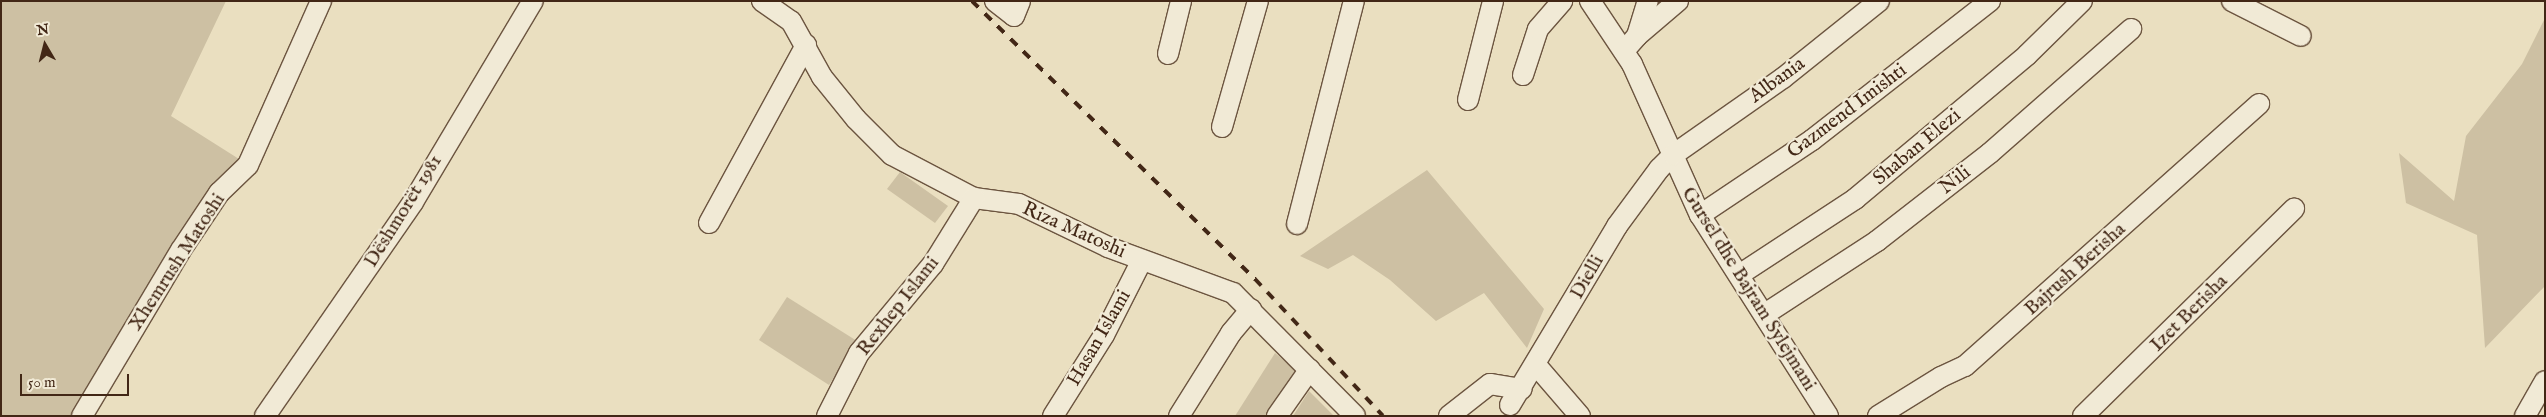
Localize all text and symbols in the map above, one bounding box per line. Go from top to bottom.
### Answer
north arrow [20,20,70,70]
text: N [36,20,50,40]
street label: Albania [1744,52,1810,108]
street label: Gazmend Imishti [1783,58,1911,164]
street label: Shaban Elezi [1868,103,1966,191]
street label: Dëshmorët 1981 [359,150,447,272]
street label: Nili [1934,160,1976,200]
street label: Gursel dhe Bajram Sylejmani [1676,183,1822,395]
street label: Xhemrush Matoshi [124,189,230,335]
street label: Riza Matoshi [1019,197,1129,263]
street label: Bajrush Berisha [2019,217,2131,321]
street label: Dielli [1565,251,1609,303]
street label: Rexhep Islami [852,252,944,360]
street label: Izet Berisha [2145,269,2233,357]
street label: Hasan Islami [1062,286,1136,390]
scale bar [22,364,131,396]
text: 50 m [28,373,56,392]

